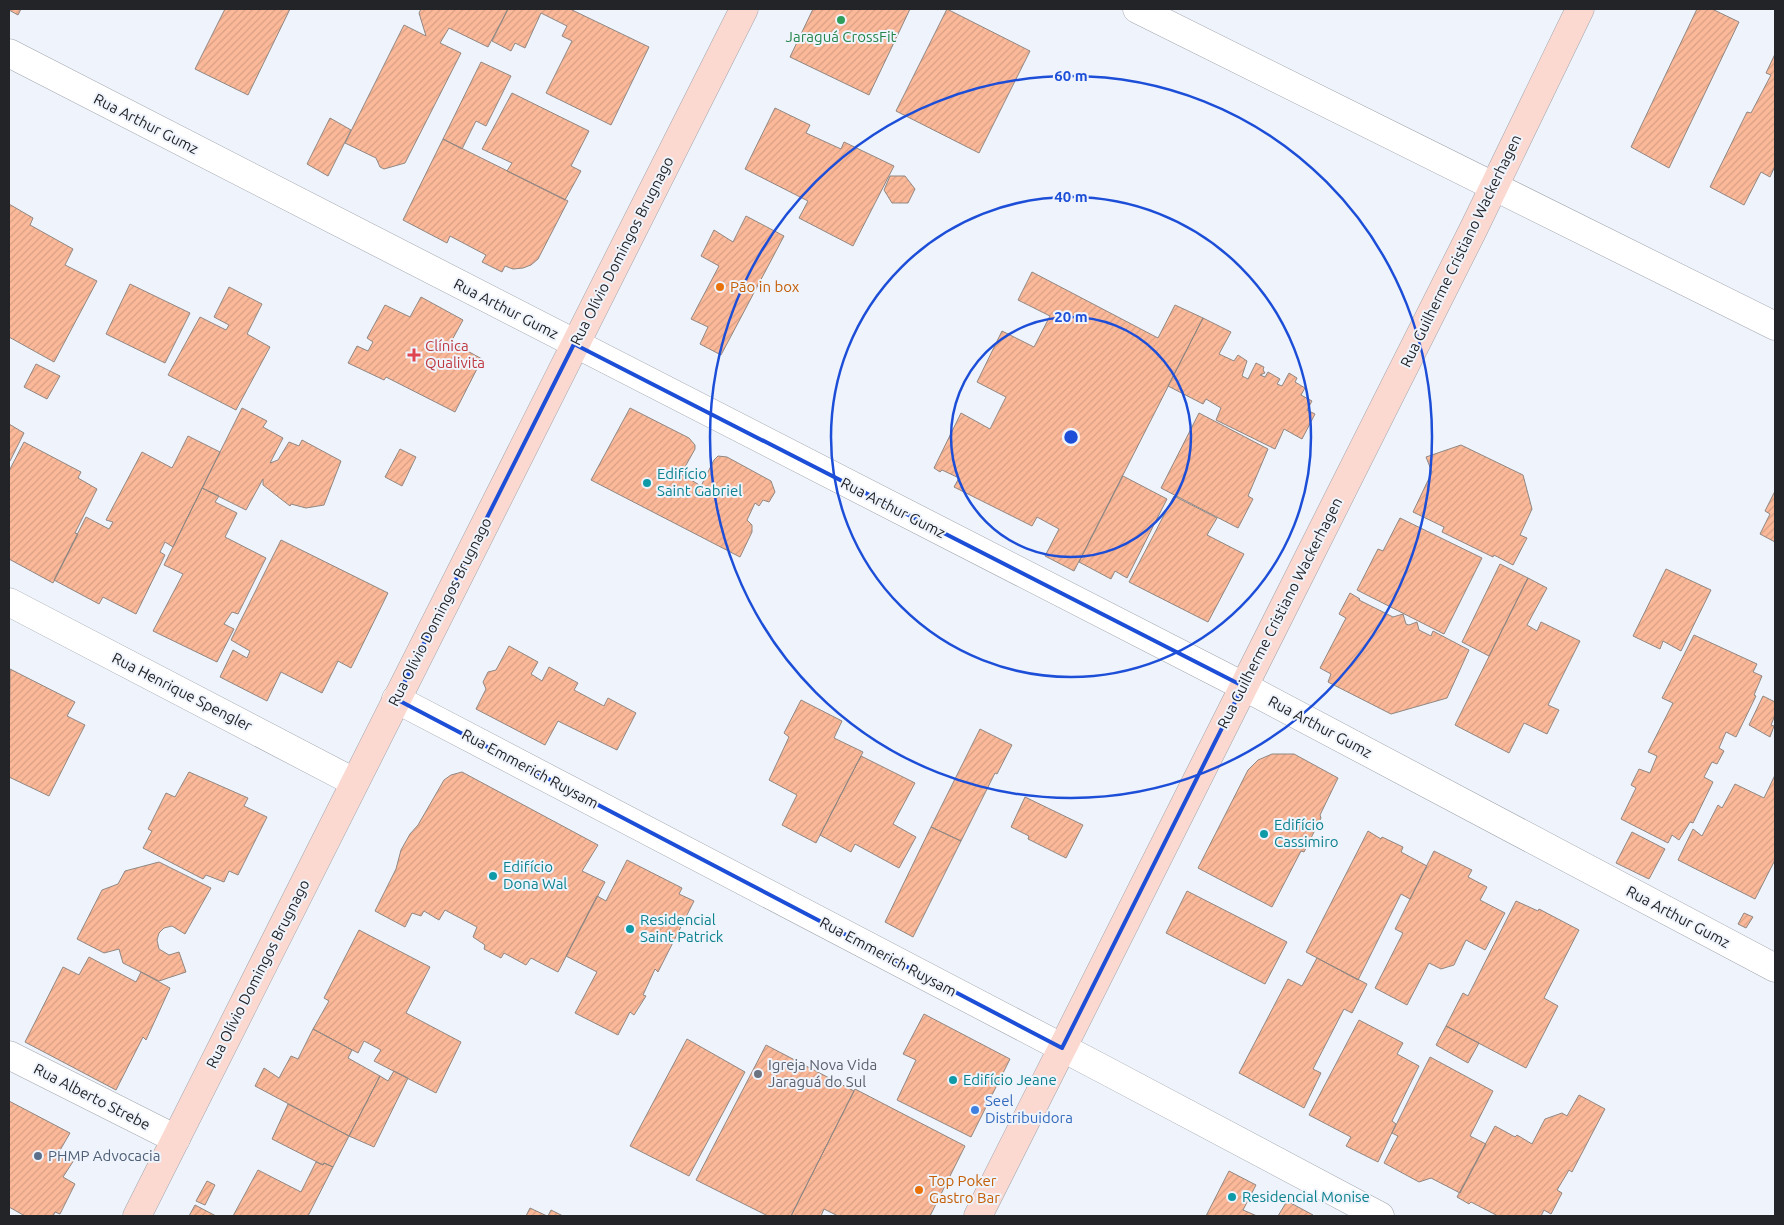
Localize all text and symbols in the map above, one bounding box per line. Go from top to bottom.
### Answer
marker: Jaraguá CrossFit [835,14,847,26]
place label: Jaraguá CrossFit [786,28,897,45]
text: 60 m [1054,67,1088,84]
street label: Rua Arthur Gumz [91,90,201,157]
street label: Rua Guilherme Cristiano Wackerhagen [1397,132,1524,370]
street label: Rua Olívio Domingos Brugnago [566,154,677,348]
text: 40 m [1054,188,1088,205]
street label: Rua Arthur Gumz [451,275,561,342]
place label: Pão in box [730,278,800,295]
marker: Pão in box [714,281,726,293]
text: 20 m [1054,308,1088,325]
place label: Clínica Qualivita [425,337,485,371]
marker: Clínica Qualivita [407,348,421,362]
centre of rings [1062,428,1080,446]
place label: Edifício Saint Gabriel [657,465,742,499]
street label: Rua Arthur Gumz [838,474,948,541]
marker: Edifício Saint Gabriel [641,477,653,489]
street label: Rua Guilherme Cristiano Wackerhagen [1214,495,1345,731]
street label: Rua Olívio Domingos Brugnago [384,515,495,709]
street label: Rua Henrique Spengler [109,649,255,734]
street label: Rua Arthur Gumz [1265,692,1375,761]
street label: Rua Emmerich Ruysam [459,725,601,812]
place label: Edifício Cassimiro [1274,816,1339,850]
marker: Edifício Cassimiro [1258,828,1270,840]
place label: Edifício Dona Wal [503,858,567,892]
marker: Edifício Dona Wal [487,870,499,882]
street label: Rua Olívio Domingos Brugnago [202,877,313,1071]
street label: Rua Arthur Gumz [1623,882,1733,951]
place label: Residencial Saint Patrick [640,911,724,945]
street label: Rua Emmerich Ruysam [817,913,959,1000]
marker: Residencial Saint Patrick [624,923,636,935]
place label: Igreja Nova Vida Jaraguá do Sul [768,1056,877,1090]
street label: Rua Alberto Strebe [31,1060,153,1133]
marker: Igreja Nova Vida Jaraguá do Sul [752,1068,764,1080]
place label: Edifício Jeane [963,1071,1057,1088]
marker: Edifício Jeane [947,1074,959,1086]
place label: Seel Distribuidora [985,1092,1073,1126]
marker: Seel Distribuidora [969,1104,981,1116]
place label: PHMP Advocacia [48,1147,160,1164]
marker: PHMP Advocacia [32,1150,44,1162]
place label: Top Poker Gastro Bar [929,1172,1000,1206]
marker: Top Poker Gastro Bar [913,1184,925,1196]
place label: Residencial Monise [1242,1188,1370,1205]
marker: Residencial Monise [1226,1191,1238,1203]

